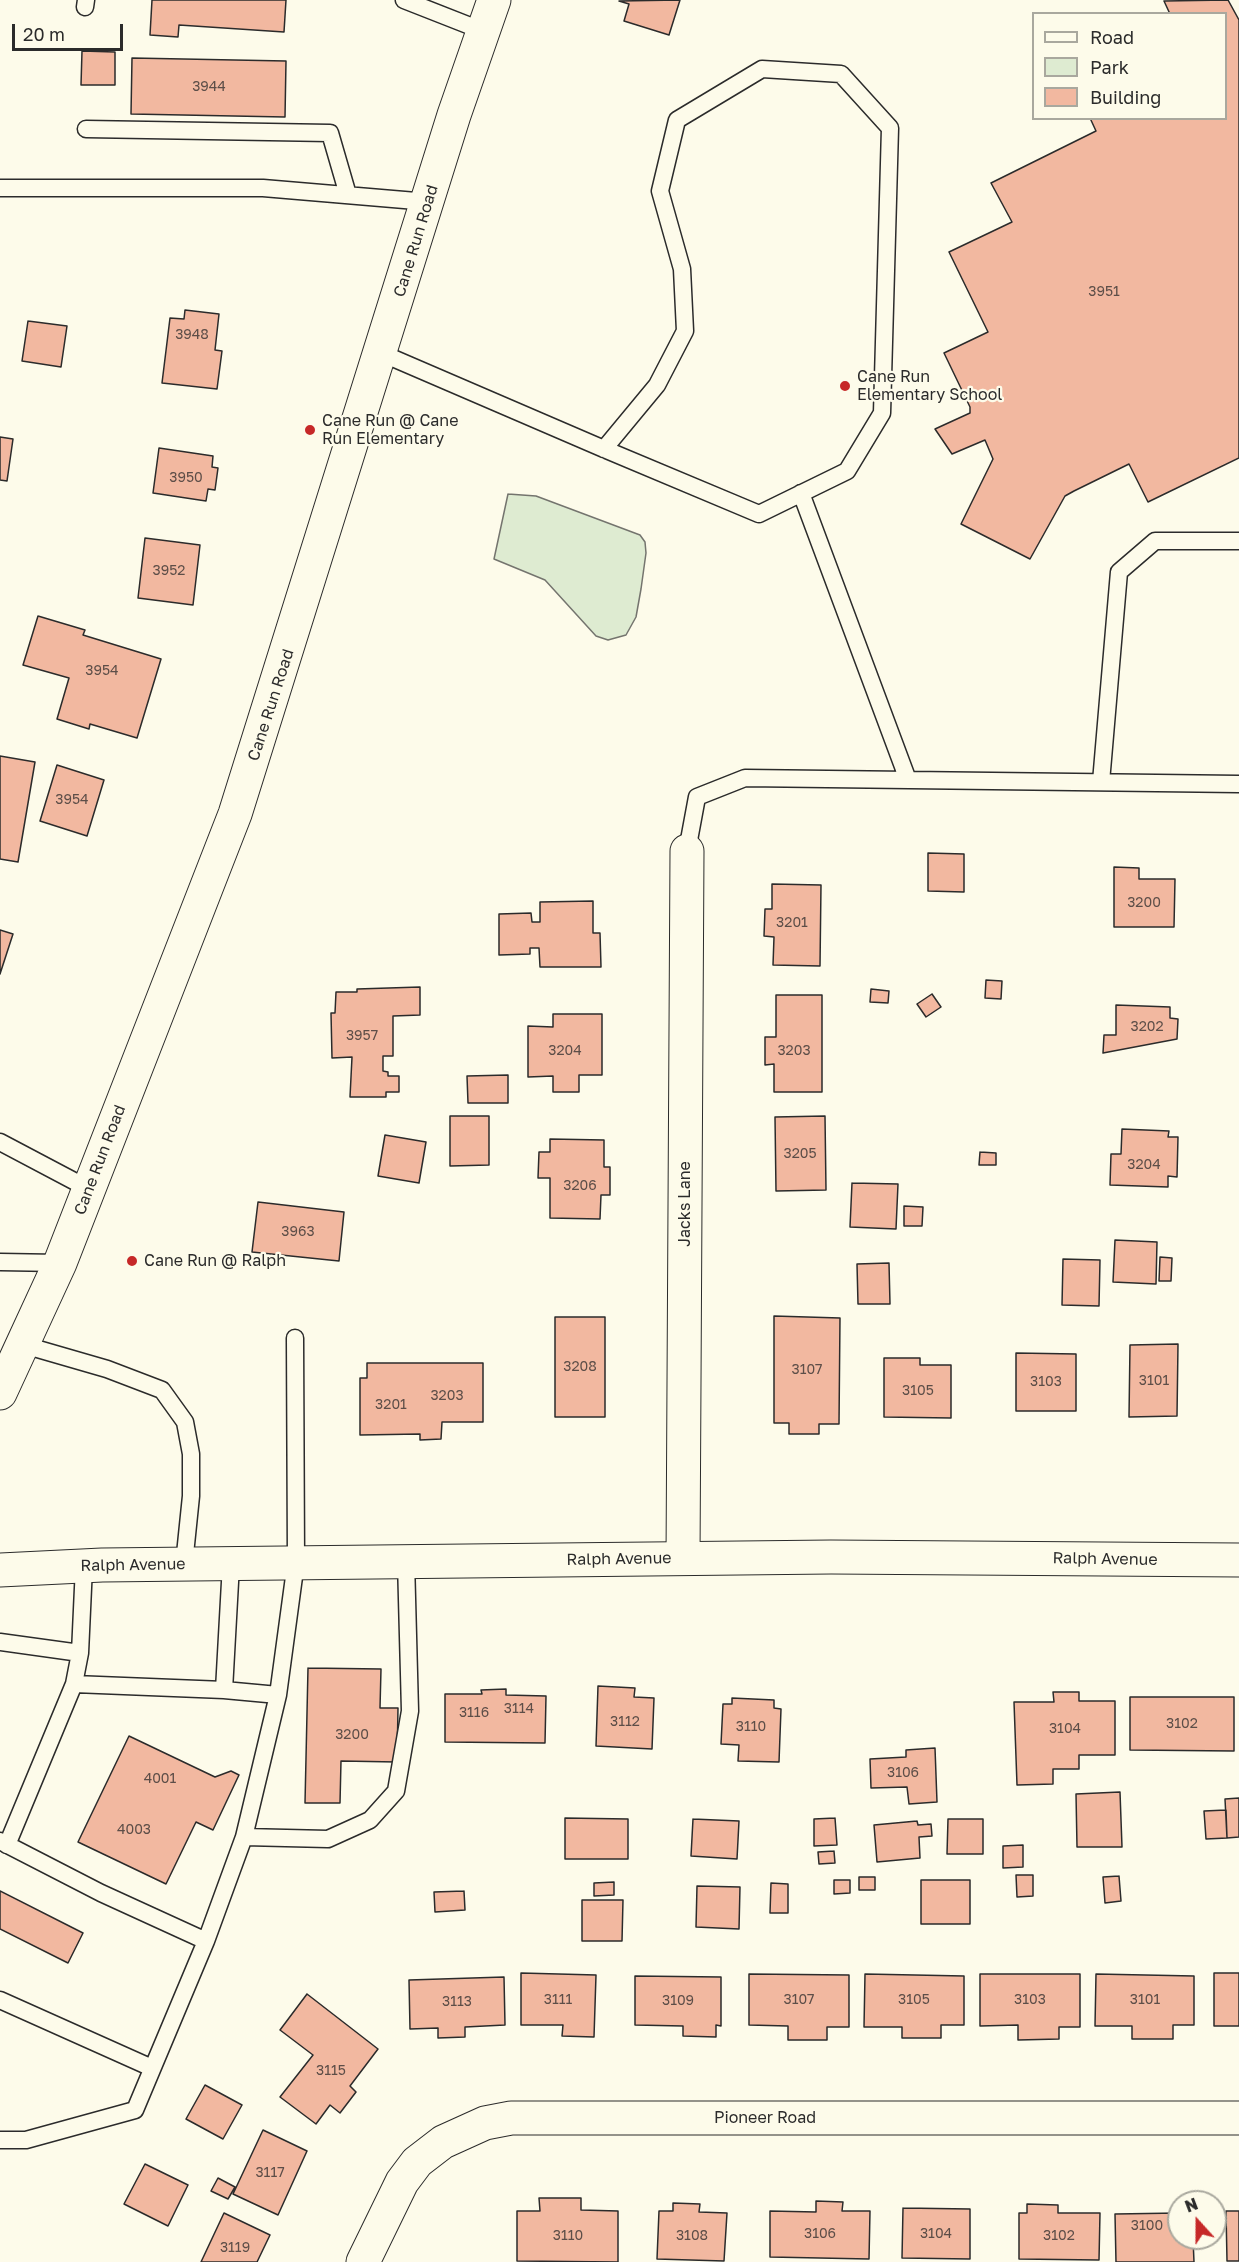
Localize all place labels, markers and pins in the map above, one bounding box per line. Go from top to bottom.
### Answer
place label: Cane Run Elementary School [857,367,1002,405]
marker: Cane Run Elementary School [838,379,852,393]
place label: Cane Run @ Cane Run Elementary [322,411,458,449]
marker: Cane Run @ Cane Run Elementary [303,423,317,437]
place label: Cane Run @ Ralph [144,1251,286,1271]
marker: Cane Run @ Ralph [125,1254,139,1268]

